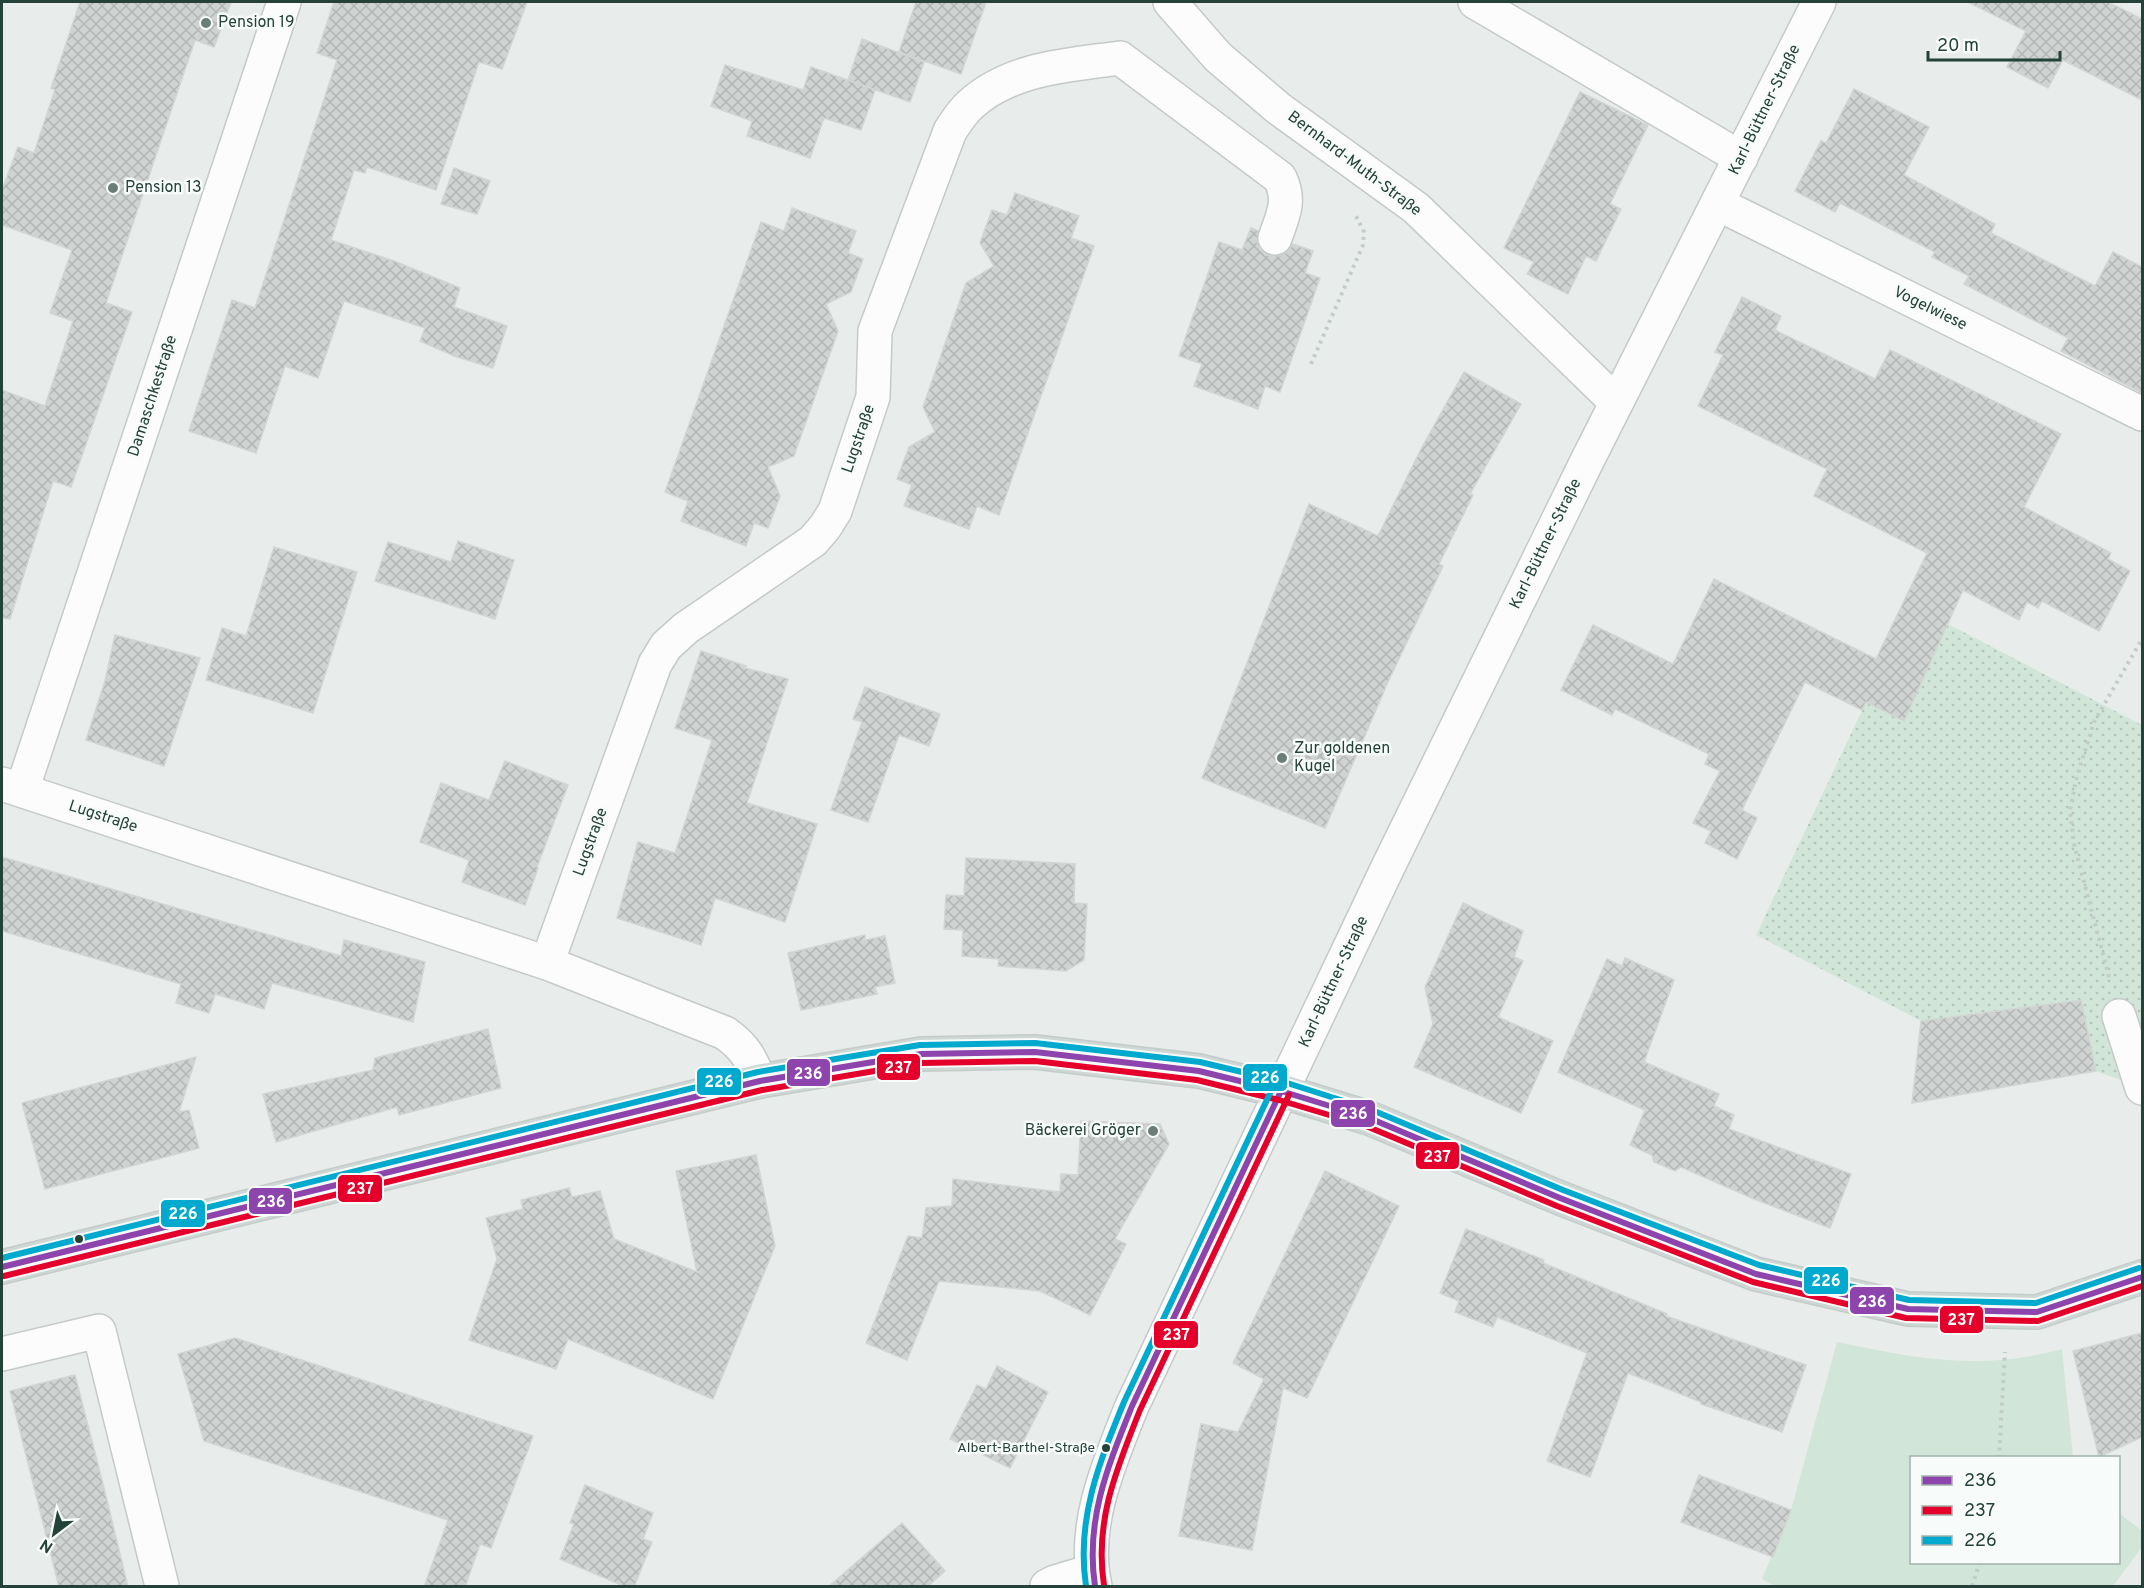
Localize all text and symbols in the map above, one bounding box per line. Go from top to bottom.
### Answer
place label: Pension 19 [218,13,295,33]
marker: Pension 19 [199,16,213,30]
scale bar [1928,24,2060,62]
text: 20 m [1937,35,1979,58]
street label: Karl-Büttner-Straße [1725,41,1805,179]
street label: Bernhard-Muth-Straße [1283,107,1425,221]
place label: Pension 13 [125,178,202,198]
marker: Pension 13 [106,181,120,195]
street label: Vogelwiese [1890,283,1970,335]
street label: Damaschkestraße [124,333,182,459]
street label: Lugstraße [838,402,880,476]
street label: Karl-Büttner-Straße [1506,475,1586,613]
place label: Zur goldenen Kugel [1294,739,1390,777]
marker: Zur goldenen Kugel [1275,751,1289,765]
street label: Lugstraße [66,796,140,838]
street label: Lugstraße [569,805,613,879]
street label: Karl-Büttner-Straße [1295,913,1373,1051]
line badge: 237 [876,1053,921,1081]
line badge: 236 [786,1058,831,1087]
text: 237 [884,1059,912,1079]
line badge: 226 [1242,1063,1288,1092]
text: 236 [793,1065,823,1085]
line badge: 226 [696,1067,742,1096]
text: 226 [1250,1069,1280,1089]
text: 226 [704,1073,734,1093]
line badge: 236 [1330,1099,1376,1128]
text: 236 [1338,1105,1368,1125]
place label: Bäckerei Gröger [1025,1121,1141,1141]
marker: Bäckerei Gröger [1146,1124,1160,1138]
line badge: 237 [1415,1141,1460,1170]
text: 237 [1423,1148,1451,1168]
line badge: 237 [337,1174,383,1203]
text: 237 [346,1180,374,1200]
line badge: 236 [248,1187,293,1215]
text: 236 [256,1193,286,1213]
line badge: 226 [160,1199,206,1228]
text: 226 [168,1205,198,1225]
unlabelled marker [73,1233,85,1245]
line badge: 226 [1803,1266,1849,1295]
text: 226 [1811,1272,1841,1292]
line badge: 236 [1849,1286,1895,1315]
text: 236 [1857,1293,1887,1313]
line badge: 237 [1939,1305,1984,1334]
text: 237 [1947,1311,1975,1331]
line badge: 237 [1153,1320,1199,1349]
text: 237 [1162,1326,1190,1346]
place label: Albert-Barthel-Straße [957,1440,1095,1457]
marker: Albert-Barthel-Straße [1100,1442,1112,1454]
legend [1910,1456,2120,1564]
text: 236 [1964,1470,1997,1493]
text: 237 [1964,1500,1995,1523]
north arrow [24,1504,84,1564]
text: 226 [1964,1530,1997,1553]
text: N [37,1533,57,1557]

